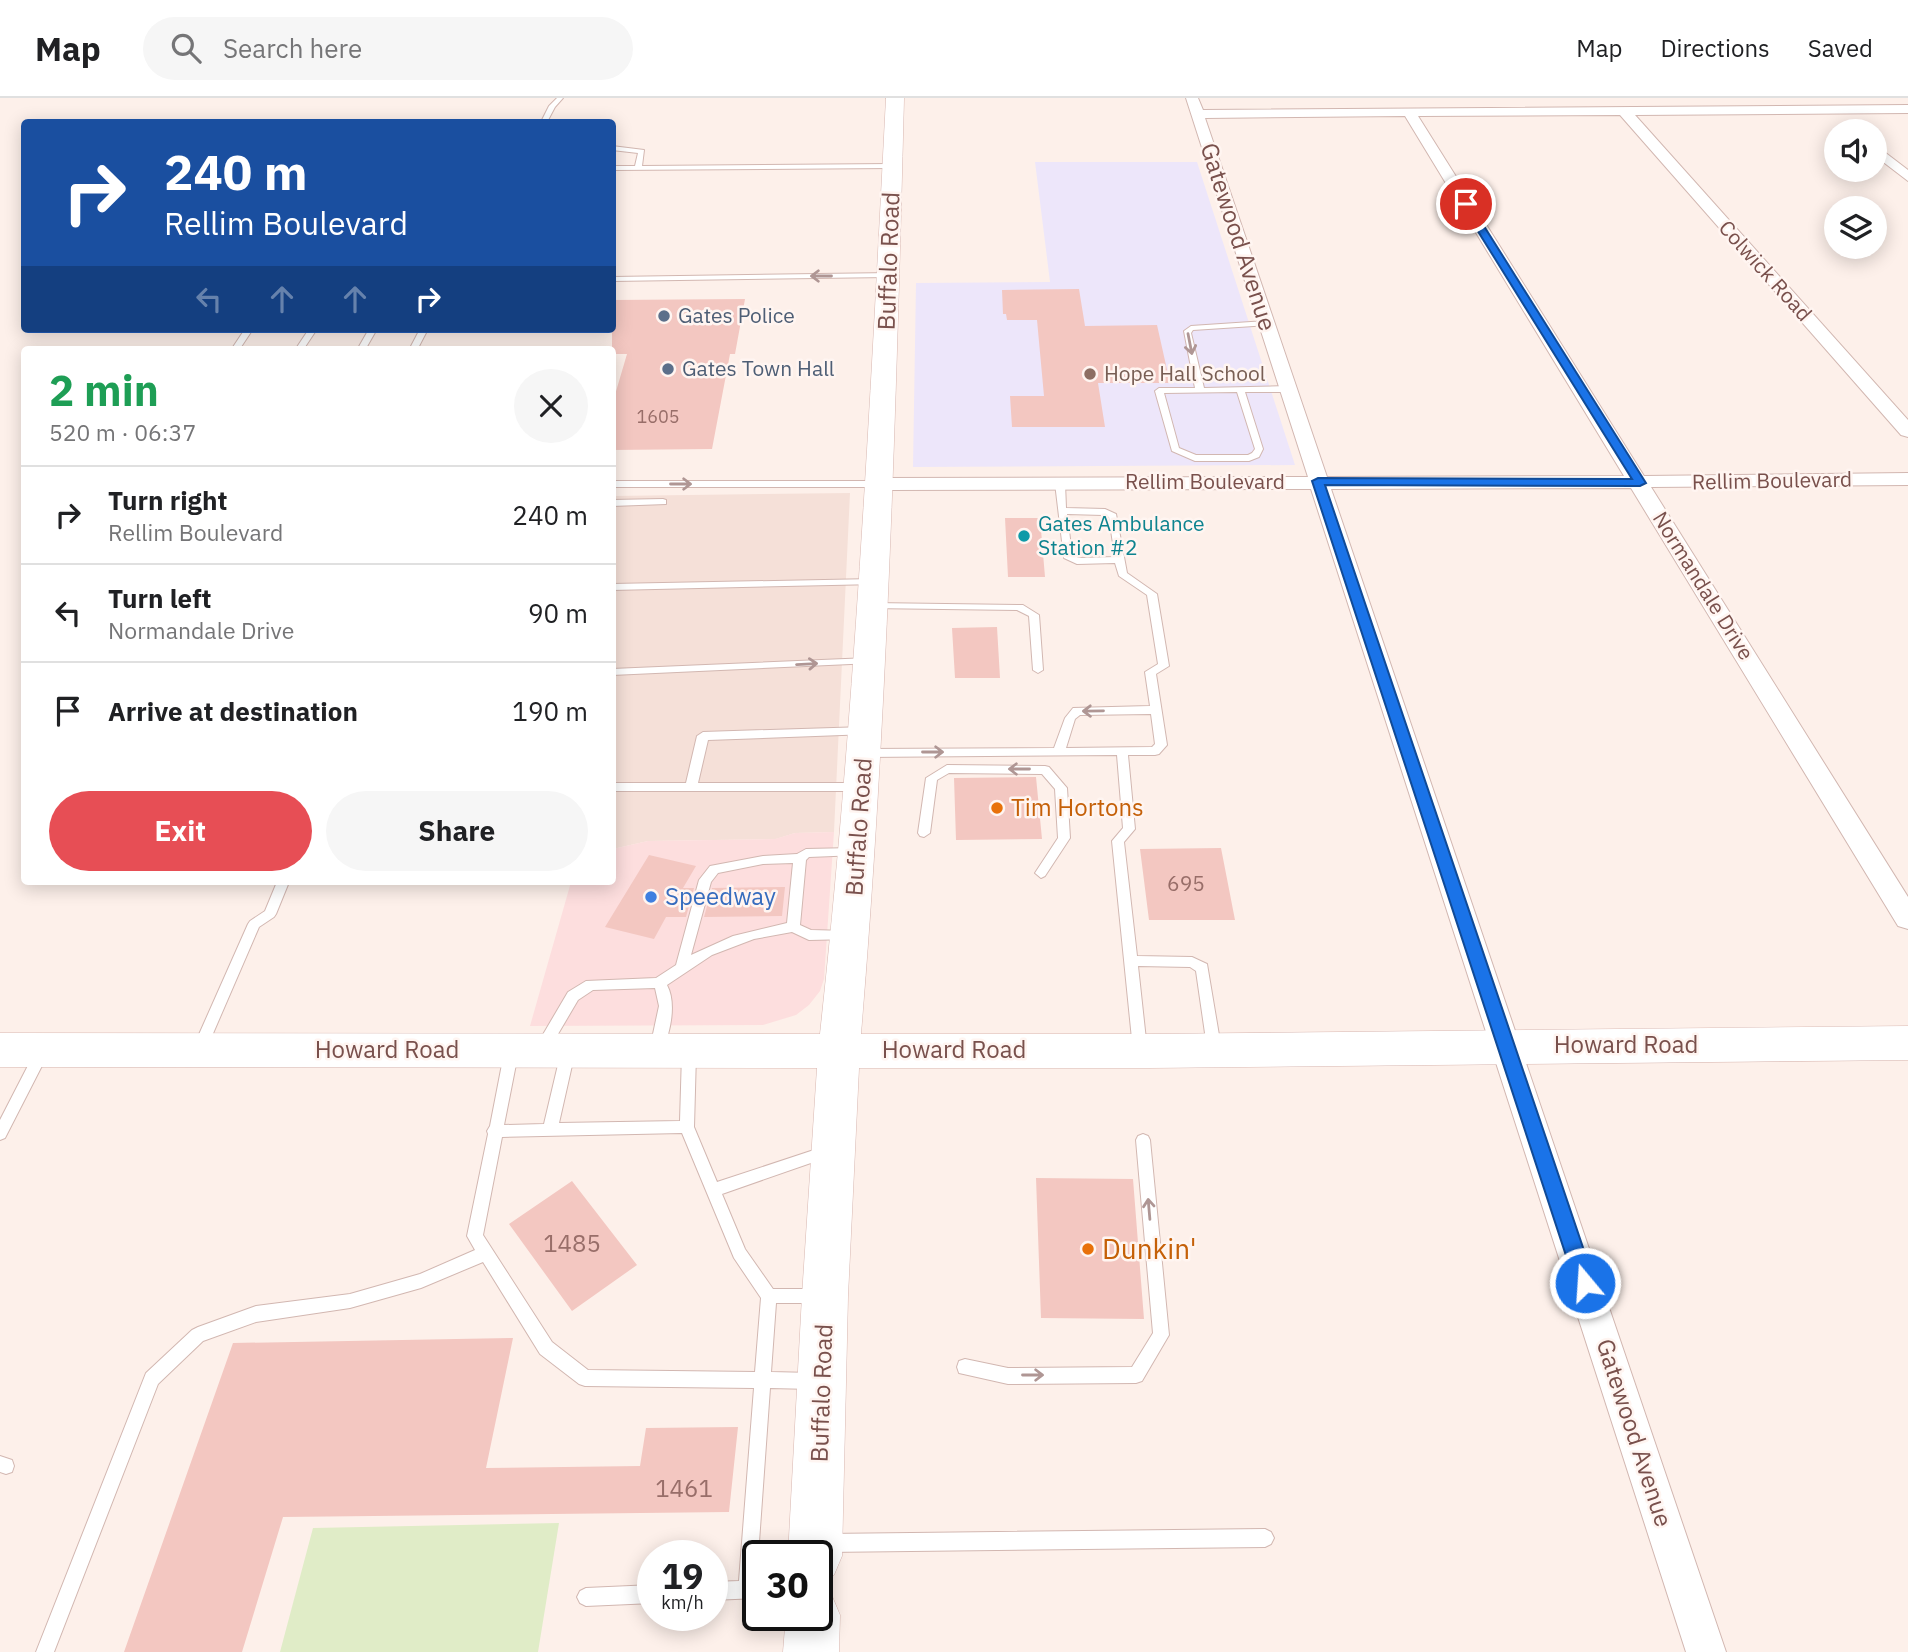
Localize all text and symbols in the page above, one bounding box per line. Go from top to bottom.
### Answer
search box [143,17,633,80]
text: Map [35,27,101,70]
icon: search [167,29,205,67]
text: Search here [223,31,362,65]
text: Map [1576,32,1622,64]
text: Directions [1660,32,1770,64]
text: Saved [1808,32,1873,64]
map controls [1824,119,1887,259]
button: sound [1824,119,1887,182]
street label: Gatewood Avenue [1193,139,1284,335]
text: 240 m [164,140,308,203]
icon: right [49,147,140,238]
pin [1436,174,1496,234]
icon: arrive [1447,185,1485,223]
street label: Buffalo Road [870,191,906,331]
button: layers [1824,196,1887,259]
text: Rellim Boulevard [164,202,408,244]
street label: Colwick Road [1713,214,1819,327]
one-way arrow [810,269,833,283]
icon: left [190,280,228,318]
icon: ahead [263,280,301,318]
icon: ahead [336,280,374,318]
icon: right [409,280,447,318]
place label: Gates Police [678,301,795,329]
marker: Gates Police [656,308,672,324]
one-way arrow [1184,332,1197,354]
place label: Gates Town Hall [682,354,835,382]
place label: Hope Hall School [1104,359,1266,387]
marker: Gates Town Hall [660,361,676,377]
text: 2 min [49,363,159,418]
marker: Hope Hall School [1082,366,1098,382]
button: close [514,369,588,443]
house number: 1605 [636,405,680,428]
text: 520 m · 06:37 [49,417,196,447]
street label: Rellim Boulevard [1692,465,1852,495]
street label: Rellim Boulevard [1125,467,1285,495]
one-way arrow [669,477,692,491]
text: Turn right [108,483,227,517]
icon: right [49,496,87,534]
text: 240 m [512,498,588,532]
street label: Normandale Drive [1647,506,1761,665]
place label: Gates Ambulance Station #2 [1038,509,1205,561]
text: Rellim Boulevard [108,517,283,547]
marker: Gates Ambulance Station #2 [1016,528,1032,544]
text: Turn left [108,581,211,615]
icon: left [49,594,87,632]
text: 90 m [528,596,588,630]
text: Normandale Drive [108,615,294,645]
one-way arrow [795,658,818,671]
icon: arrive [49,692,87,730]
text: Arrive at destination [108,694,358,728]
text: 190 m [512,694,588,728]
one-way arrow [1082,704,1105,718]
one-way arrow [921,745,944,759]
street label: Buffalo Road [837,757,879,897]
one-way arrow [1008,762,1031,776]
button: Exit [49,791,312,871]
button: Share [326,791,588,871]
place label: Tim Hortons [1011,791,1144,823]
marker: Tim Hortons [989,800,1005,816]
house number: 695 [1167,869,1205,897]
place label: Speedway [665,880,776,912]
marker: Speedway [643,889,659,905]
street label: Howard Road [1554,1028,1698,1060]
street label: Howard Road [315,1033,459,1065]
street label: Howard Road [882,1033,1026,1065]
one-way arrow [1142,1198,1155,1221]
house number: 1485 [543,1227,601,1259]
place label: Dunkin' [1102,1230,1197,1267]
marker: Dunkin' [1080,1241,1096,1257]
position arrow [1548,1246,1622,1320]
street label: Buffalo Road [803,1323,839,1463]
street label: Gatewood Avenue [1589,1335,1680,1531]
one-way arrow [1021,1368,1044,1382]
house number: 1461 [655,1472,713,1504]
speed limit sign: 30 [742,1540,833,1631]
text: 19 [661,1553,704,1599]
text: km/h [661,1591,704,1614]

